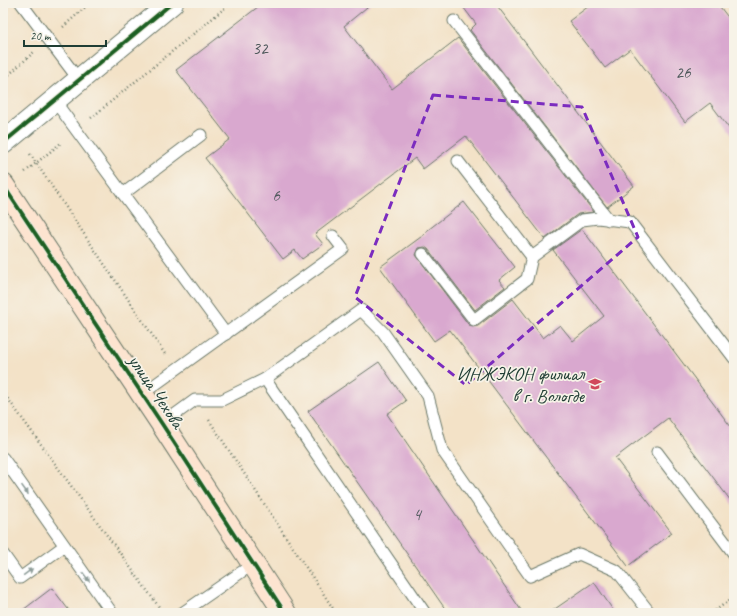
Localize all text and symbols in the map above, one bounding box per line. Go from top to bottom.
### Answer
scale bar [24,22,106,48]
text: 20 m [30,28,52,44]
house number: 32 [252,38,269,59]
house number: 26 [675,62,692,83]
house number: 6 [272,185,281,206]
street label: улица Чехова [122,349,191,435]
place label: ИНЖЭКОН филиал в г. Вологде [457,362,586,408]
school or university icon: ИНЖЭКОН филиал в г. Вологде [587,376,603,392]
one-way arrow [21,485,29,496]
house number: 4 [413,504,423,525]
one-way arrow [22,568,33,576]
one-way arrow [82,572,91,583]

